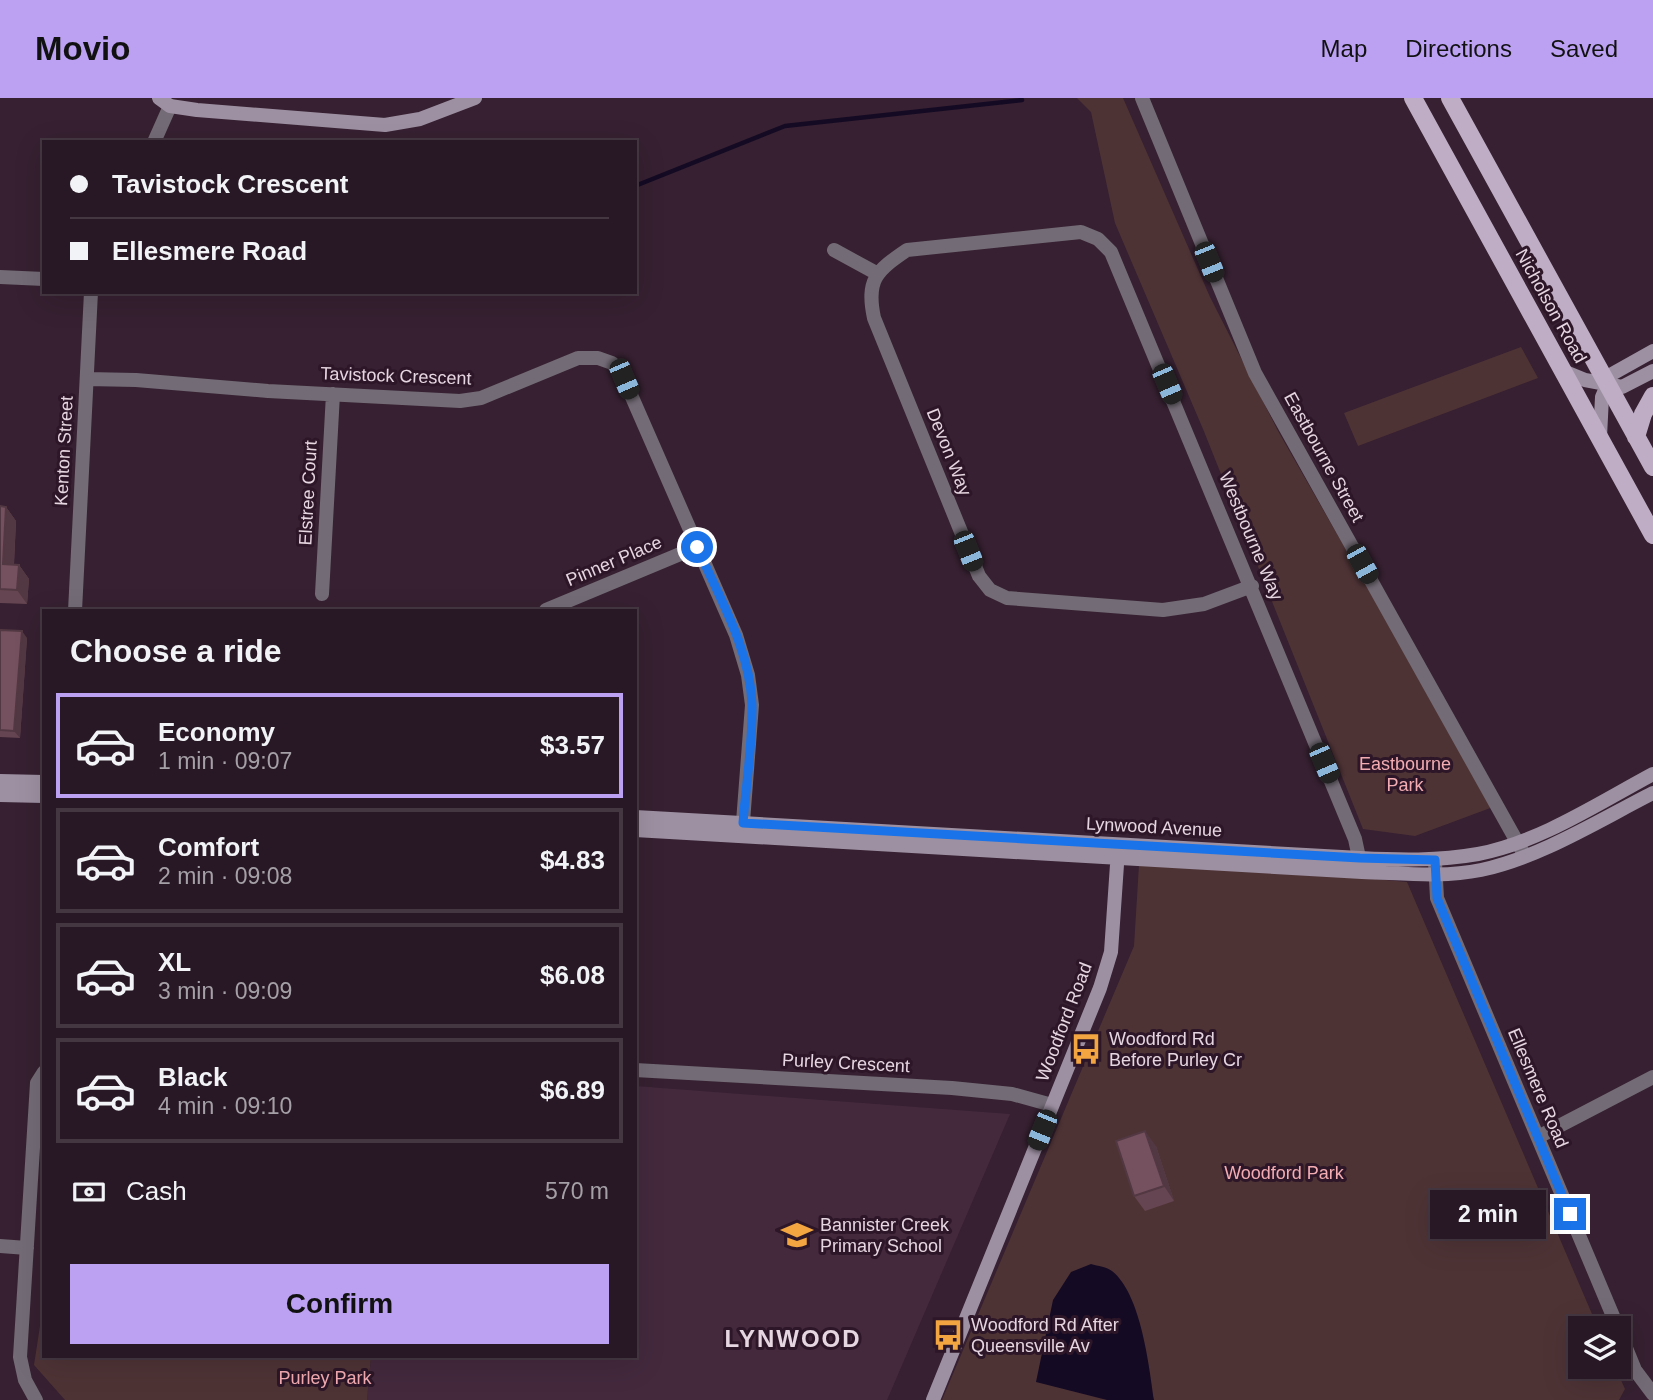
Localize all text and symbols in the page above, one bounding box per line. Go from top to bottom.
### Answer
text: Movio [35,30,130,67]
text: Map [1321,35,1367,62]
text: Directions [1405,35,1512,62]
text: Saved [1550,35,1618,62]
text: Tavistock Crescent [112,169,349,199]
text: Ellesmere Road [112,236,307,266]
car [1192,239,1227,285]
street label: Nicholson Road [1511,246,1591,366]
car [607,356,642,402]
car [1150,361,1185,407]
street label: Tavistock Crescent [320,363,472,389]
street label: Eastbourne Street [1280,389,1368,525]
street label: Kenton Street [51,396,77,506]
street label: Devon Way [922,405,976,499]
street label: Elstree Court [295,440,321,546]
street label: Westbourne Way [1215,469,1287,603]
car [951,528,986,574]
route start [681,531,713,563]
street label: Pinner Place [563,532,665,590]
car [1343,541,1382,587]
text: Choose a ride [70,633,282,669]
icon: car [74,714,137,777]
text: Economy [158,717,275,747]
text: $3.57 [540,730,605,760]
car [1307,740,1342,786]
text: 1 min · 09:07 [158,748,292,774]
park label: Eastbourne Park [1359,754,1451,795]
street label: Lynwood Avenue [1086,813,1222,841]
icon: car [74,829,137,892]
text: Comfort [158,832,259,862]
text: $4.83 [540,845,605,875]
text: 2 min · 09:08 [158,863,292,889]
icon: car [74,944,137,1007]
text: XL [158,947,191,977]
text: $6.08 [540,960,605,990]
street label: Woodford Road [1032,960,1096,1084]
text: 3 min · 09:09 [158,978,292,1004]
street label: Ellesmere Road [1504,1025,1572,1151]
place label: Woodford Rd Before Purley Cr [1109,1029,1242,1070]
bus stop icon: Woodford Rd Before Purley Cr [1069,1032,1103,1066]
street label: Purley Crescent [782,1050,910,1076]
icon: car [74,1059,137,1122]
text: Black [158,1062,227,1092]
text: $6.89 [540,1075,605,1105]
text: 4 min · 09:10 [158,1093,292,1119]
car [1025,1107,1060,1153]
park label: Woodford Park [1224,1163,1345,1183]
icon: cash [70,1173,108,1211]
text: Cash [126,1176,187,1206]
text: 570 m [545,1178,609,1204]
callout: 2 min [1430,1190,1546,1238]
route end [1554,1198,1586,1230]
text: 2 min [1458,1201,1518,1227]
place label: Bannister Creek Primary School [820,1215,950,1256]
school or university icon: Bannister Creek Primary School [780,1218,814,1252]
button: Confirm [70,1264,609,1344]
place label: Woodford Rd After Queensville Av [971,1315,1119,1356]
map controls [1568,1316,1631,1379]
button: layers [1568,1316,1631,1379]
bus stop icon: Woodford Rd After Queensville Av [931,1318,965,1352]
district label: LYNWOOD [724,1325,862,1352]
park label: Purley Park [278,1368,373,1388]

